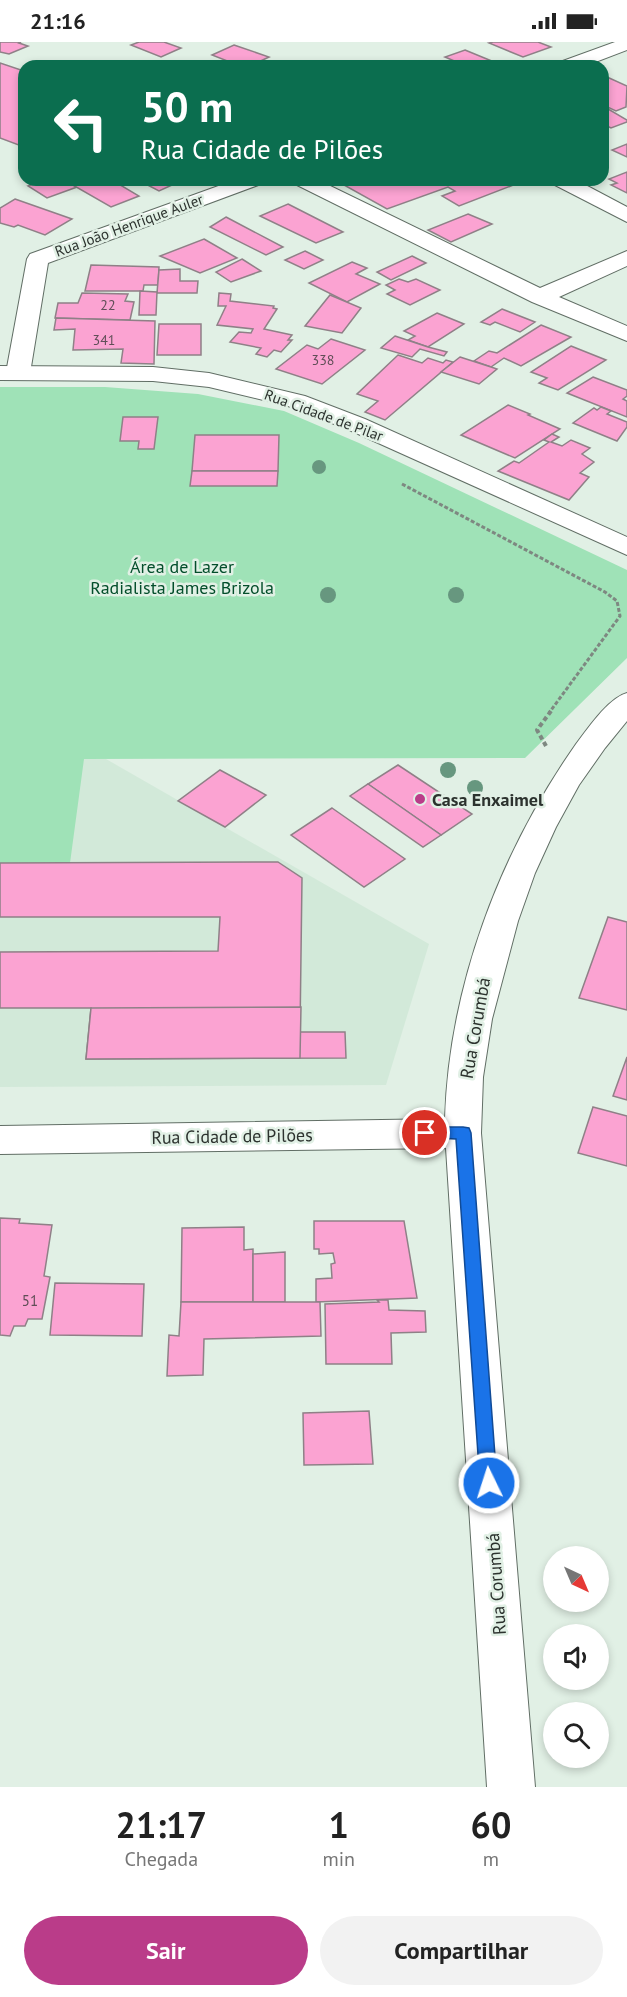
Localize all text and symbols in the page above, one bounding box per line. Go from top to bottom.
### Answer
text: 21:16 [30,7,86,35]
text: 50 m [141,79,233,134]
icon: left [42,84,120,162]
text: Rua Cidade de Pilões [141,132,383,166]
street label: Rua João Henrique Auler [52,189,206,261]
house number: 22 [100,296,116,314]
house number: 341 [93,331,115,349]
house number: 338 [312,351,334,369]
street label: Rua Cidade de Pilar [262,385,386,445]
park label: Área de Lazer Radialista James Brizola [90,555,274,599]
place label: Casa Enxaimel [432,788,544,811]
marker: Casa Enxaimel [413,792,427,806]
street label: Rua Corumbá [455,976,495,1080]
pin [399,1107,450,1158]
icon: arrive [408,1116,441,1149]
street label: Rua Cidade de Pilões [151,1123,313,1149]
house number: 51 [22,1291,38,1310]
position arrow [457,1451,521,1515]
street label: Rua Corumbá [481,1532,511,1636]
north arrow [543,1546,609,1612]
map controls [543,1546,609,1768]
button: sound [543,1624,609,1690]
button: search [543,1702,609,1768]
text: 21:17 [116,1801,207,1848]
text: 1 [329,1801,349,1848]
text: 60 [471,1801,511,1848]
text: Chegada [124,1846,198,1872]
text: min [322,1846,355,1872]
text: m [483,1846,499,1872]
button: Sair [24,1916,308,1985]
button: Compartilhar [320,1916,603,1985]

